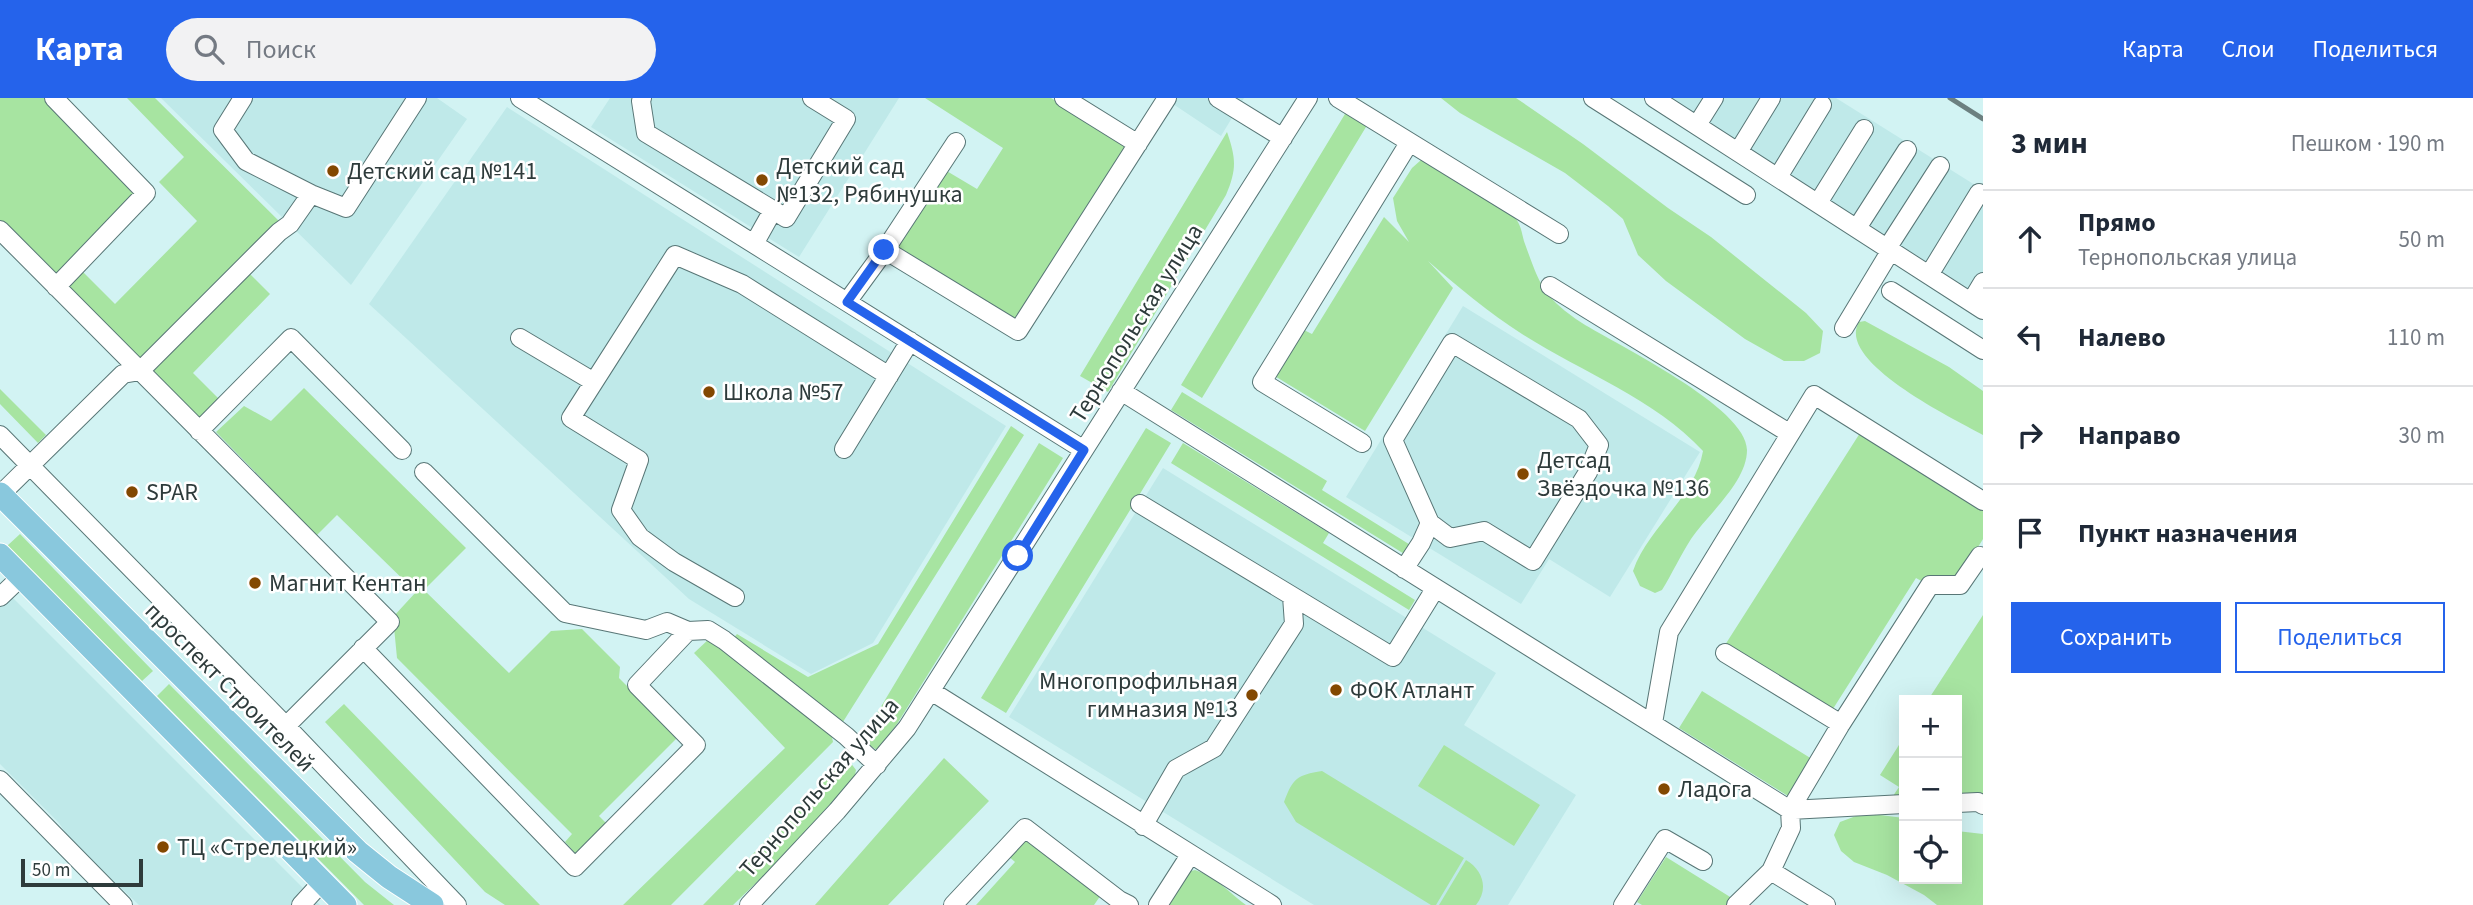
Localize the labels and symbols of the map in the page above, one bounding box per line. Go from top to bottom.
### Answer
place label: Детский сад №132, Рябинушка [776,149,962,212]
place label: Детский сад №141 [347,154,537,189]
marker: Детский сад №141 [325,163,341,179]
marker: Детский сад №132, Рябинушка [754,172,770,188]
street label: Тернопольская улица [1061,217,1212,429]
route end [868,234,899,265]
place label: Школа №57 [723,375,843,410]
marker: Школа №57 [701,384,717,400]
place label: Детсад Звёздочка №136 [1537,443,1709,506]
marker: Детсад Звёздочка №136 [1515,466,1531,482]
place label: SPAR [146,475,198,510]
marker: SPAR [124,484,140,500]
route start [1002,540,1033,571]
place label: Магнит Кентан [269,566,427,601]
marker: Магнит Кентан [247,575,263,591]
street label: проспект Строителей [137,594,323,780]
place label: Многопрофильная гимназия №13 [1039,664,1238,727]
place label: ФОК Атлант [1350,673,1474,708]
marker: ФОК Атлант [1328,682,1344,698]
marker: Многопрофильная гимназия №13 [1244,687,1260,703]
street label: Тернопольская улица [731,690,908,885]
place label: Ладога [1678,772,1752,807]
marker: Ладога [1656,781,1672,797]
place label: ТЦ «Стрелецкий» [177,830,357,865]
marker: ТЦ «Стрелецкий» [155,839,171,855]
scale bar [21,856,144,888]

